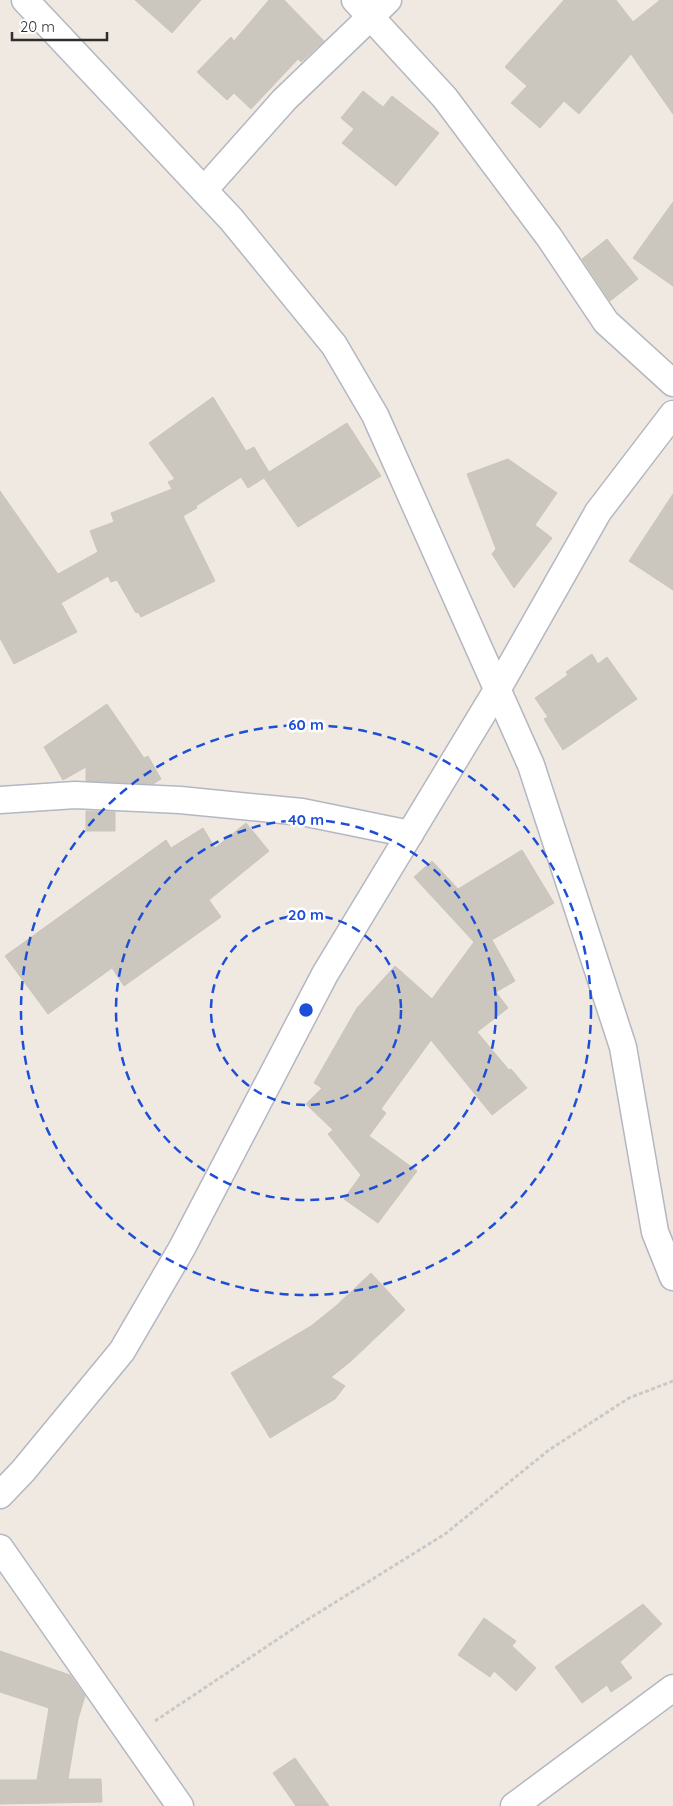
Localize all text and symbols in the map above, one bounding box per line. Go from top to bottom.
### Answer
scale bar [12,10,108,42]
text: 20 m [20,17,55,36]
text: 60 m [288,715,324,734]
text: 40 m [288,810,324,829]
text: 20 m [288,905,324,924]
centre of rings [297,1001,315,1019]

